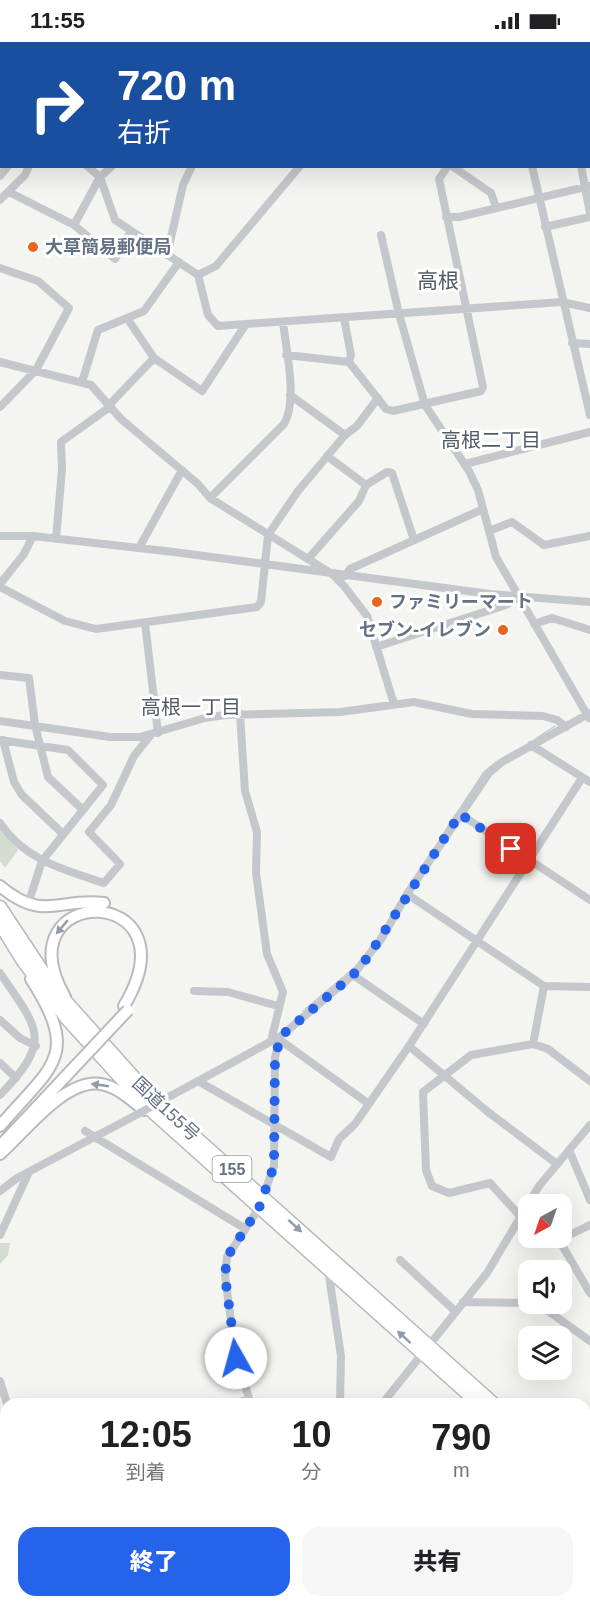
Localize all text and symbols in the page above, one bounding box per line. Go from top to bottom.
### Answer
text: 11:55 [30,8,85,33]
text: 720 m [117,62,236,109]
icon: right [18,66,96,144]
text: 右折 [117,118,171,148]
place label: 大草簡易郵便局 [45,237,171,257]
marker: 大草簡易郵便局 [26,240,40,254]
district label: 高根 [417,269,459,292]
district label: 高根二丁目 [441,429,541,451]
place label: ファミリーマート [389,592,533,612]
marker: ファミリーマート [370,595,384,609]
place label: セブン-イレブン [359,620,491,640]
marker: セブン-イレブン [496,623,510,637]
district label: 高根一丁目 [141,696,241,718]
pin [485,823,536,874]
icon: arrive [494,832,527,865]
one-way arrow [56,919,69,934]
street label: 国道155号 [128,1073,204,1145]
one-way arrow [90,1081,109,1090]
road number: 155 [212,1156,252,1182]
north arrow [518,1194,572,1248]
map controls [518,1194,572,1380]
one-way arrow [287,1219,302,1232]
button: sound [518,1260,572,1314]
position arrow [204,1326,268,1390]
button: layers [518,1326,572,1380]
one-way arrow [397,1331,411,1345]
text: 12:05 [100,1414,192,1455]
text: 10 [291,1414,332,1455]
text: 790 [431,1417,491,1458]
text: m [453,1459,470,1481]
text: 到着 [126,1461,166,1483]
text: 分 [301,1461,321,1483]
button: 終了 [18,1527,290,1596]
button: 共有 [302,1527,573,1596]

